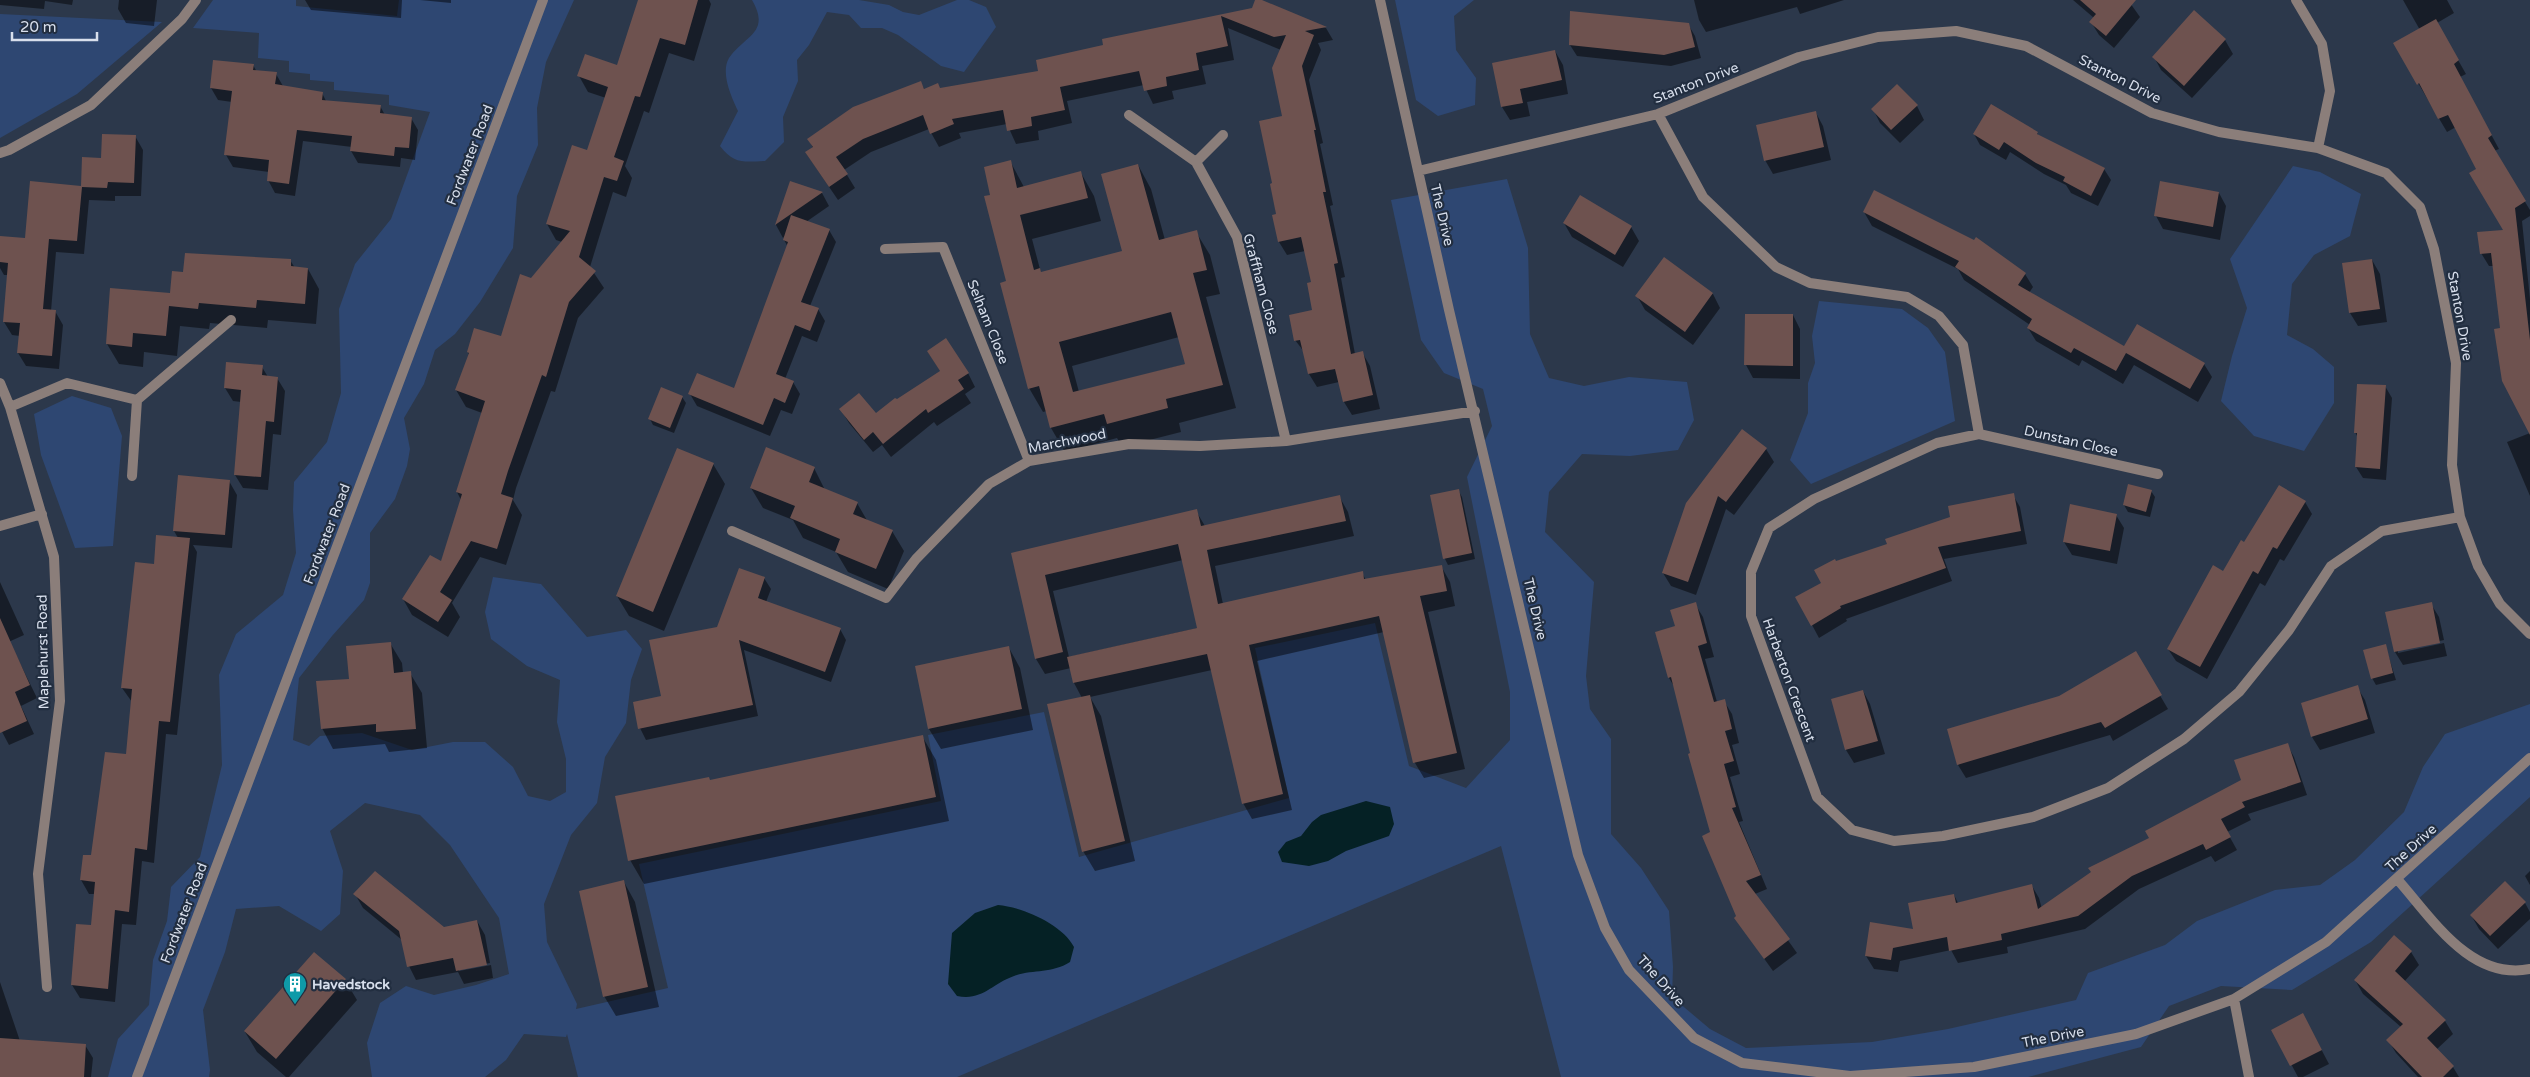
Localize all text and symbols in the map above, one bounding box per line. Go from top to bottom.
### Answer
scale bar [12,10,98,42]
text: 20 m [20,18,57,36]
street label: Stanton Drive [2076,51,2164,107]
street label: Stanton Drive [1651,59,1741,107]
street label: Fordwater Road [443,102,497,208]
street label: The Drive [1427,182,1457,248]
street label: Graffham Close [1239,232,1283,336]
street label: Stanton Drive [2444,270,2476,362]
street label: Selham Close [963,277,1013,367]
street label: Dunstan Close [2022,422,2120,460]
street label: Marchwood [1026,425,1108,457]
street label: Fordwater Road [300,481,354,587]
street label: The Drive [1520,576,1550,642]
street label: Maplehurst Road [33,594,53,710]
street label: Harberton Crescent [1759,616,1819,745]
street label: The Drive [2382,821,2440,875]
street label: Fordwater Road [157,860,211,966]
street label: The Drive [1634,952,1688,1010]
building icon: Havedstock [282,971,308,1005]
place label: Havedstock [312,976,390,993]
street label: The Drive [2020,1023,2086,1051]

